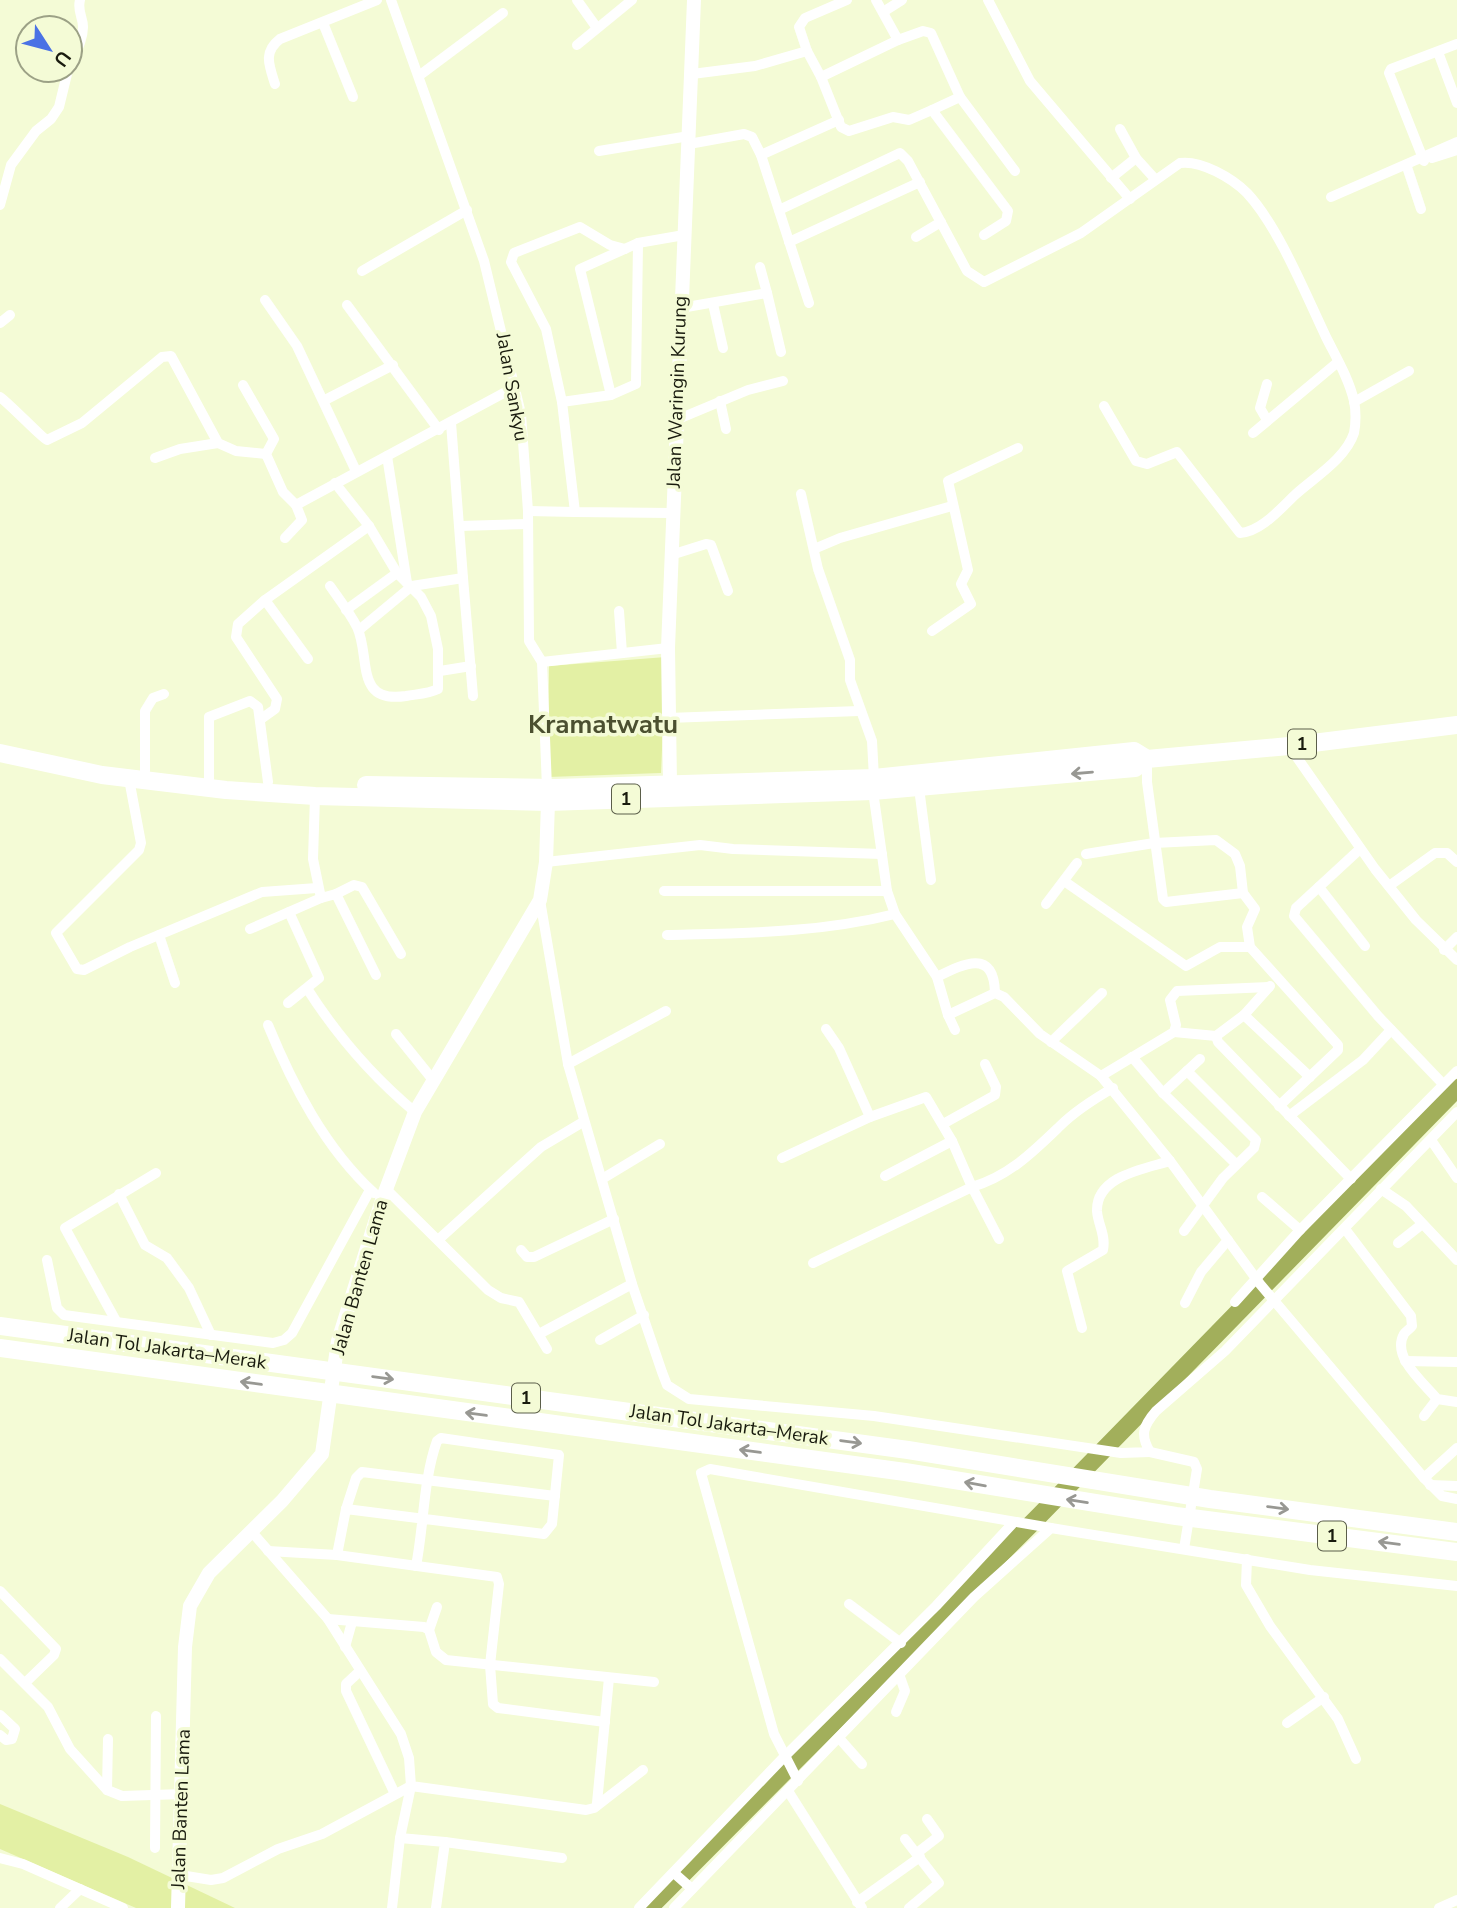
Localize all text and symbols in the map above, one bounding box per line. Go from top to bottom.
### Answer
north arrow [14,14,84,84]
text: U [47,45,77,72]
street label: Jalan Waringin Kurung [661,295,693,490]
street label: Jalan Sankyu [489,330,534,443]
district label: Kramatwatu [528,707,678,742]
road number: 1 [1288,730,1316,758]
one-way arrow [1071,766,1093,779]
road number: 1 [612,784,640,814]
street label: Jalan Banten Lama [325,1196,395,1359]
street label: Jalan Tol Jakarta–Merak [65,1322,269,1376]
one-way arrow [371,1372,394,1385]
one-way arrow [240,1376,263,1389]
road number: 1 [512,1384,540,1413]
street label: Jalan Tol Jakarta–Merak [627,1398,831,1452]
one-way arrow [465,1407,488,1420]
one-way arrow [839,1436,862,1449]
one-way arrow [739,1445,762,1458]
one-way arrow [964,1477,987,1490]
one-way arrow [1066,1494,1089,1507]
one-way arrow [1266,1502,1289,1515]
road number: 1 [1318,1521,1346,1550]
one-way arrow [1378,1537,1401,1550]
street label: Jalan Banten Lama [165,1728,197,1891]

